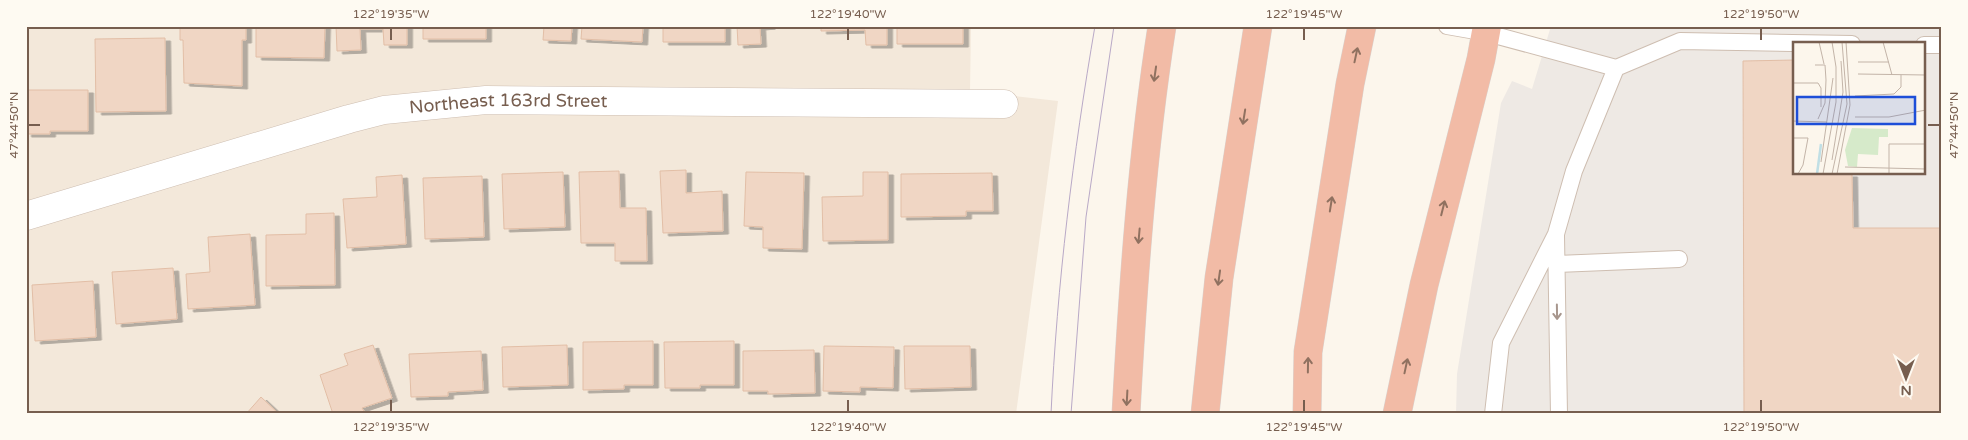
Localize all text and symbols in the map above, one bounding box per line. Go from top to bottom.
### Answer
text: 122°19'35"W [352,7,430,21]
text: 122°19'40"W [809,7,887,21]
text: 122°19'45"W [1265,7,1343,21]
text: 122°19'50"W [1722,7,1800,21]
inset map [1793,42,1926,175]
one-way arrow [1351,48,1361,64]
one-way arrow [1149,66,1159,82]
street label: Northeast 163rd Street [408,89,608,118]
text: 47°44'50"N [7,92,21,158]
text: 47°44'50"N [1947,92,1961,158]
one-way arrow [1239,109,1249,125]
one-way arrow [1326,197,1336,213]
one-way arrow [1439,200,1448,216]
one-way arrow [1134,228,1143,244]
one-way arrow [1214,269,1224,285]
one-way arrow [1552,304,1562,320]
north arrow [1880,352,1930,402]
one-way arrow [1303,357,1313,374]
one-way arrow [1402,358,1411,374]
text: N [1900,382,1912,399]
one-way arrow [1122,390,1131,406]
text: 122°19'35"W [352,420,430,434]
text: 122°19'40"W [809,420,887,434]
text: 122°19'45"W [1265,420,1343,434]
text: 122°19'50"W [1722,420,1800,434]

